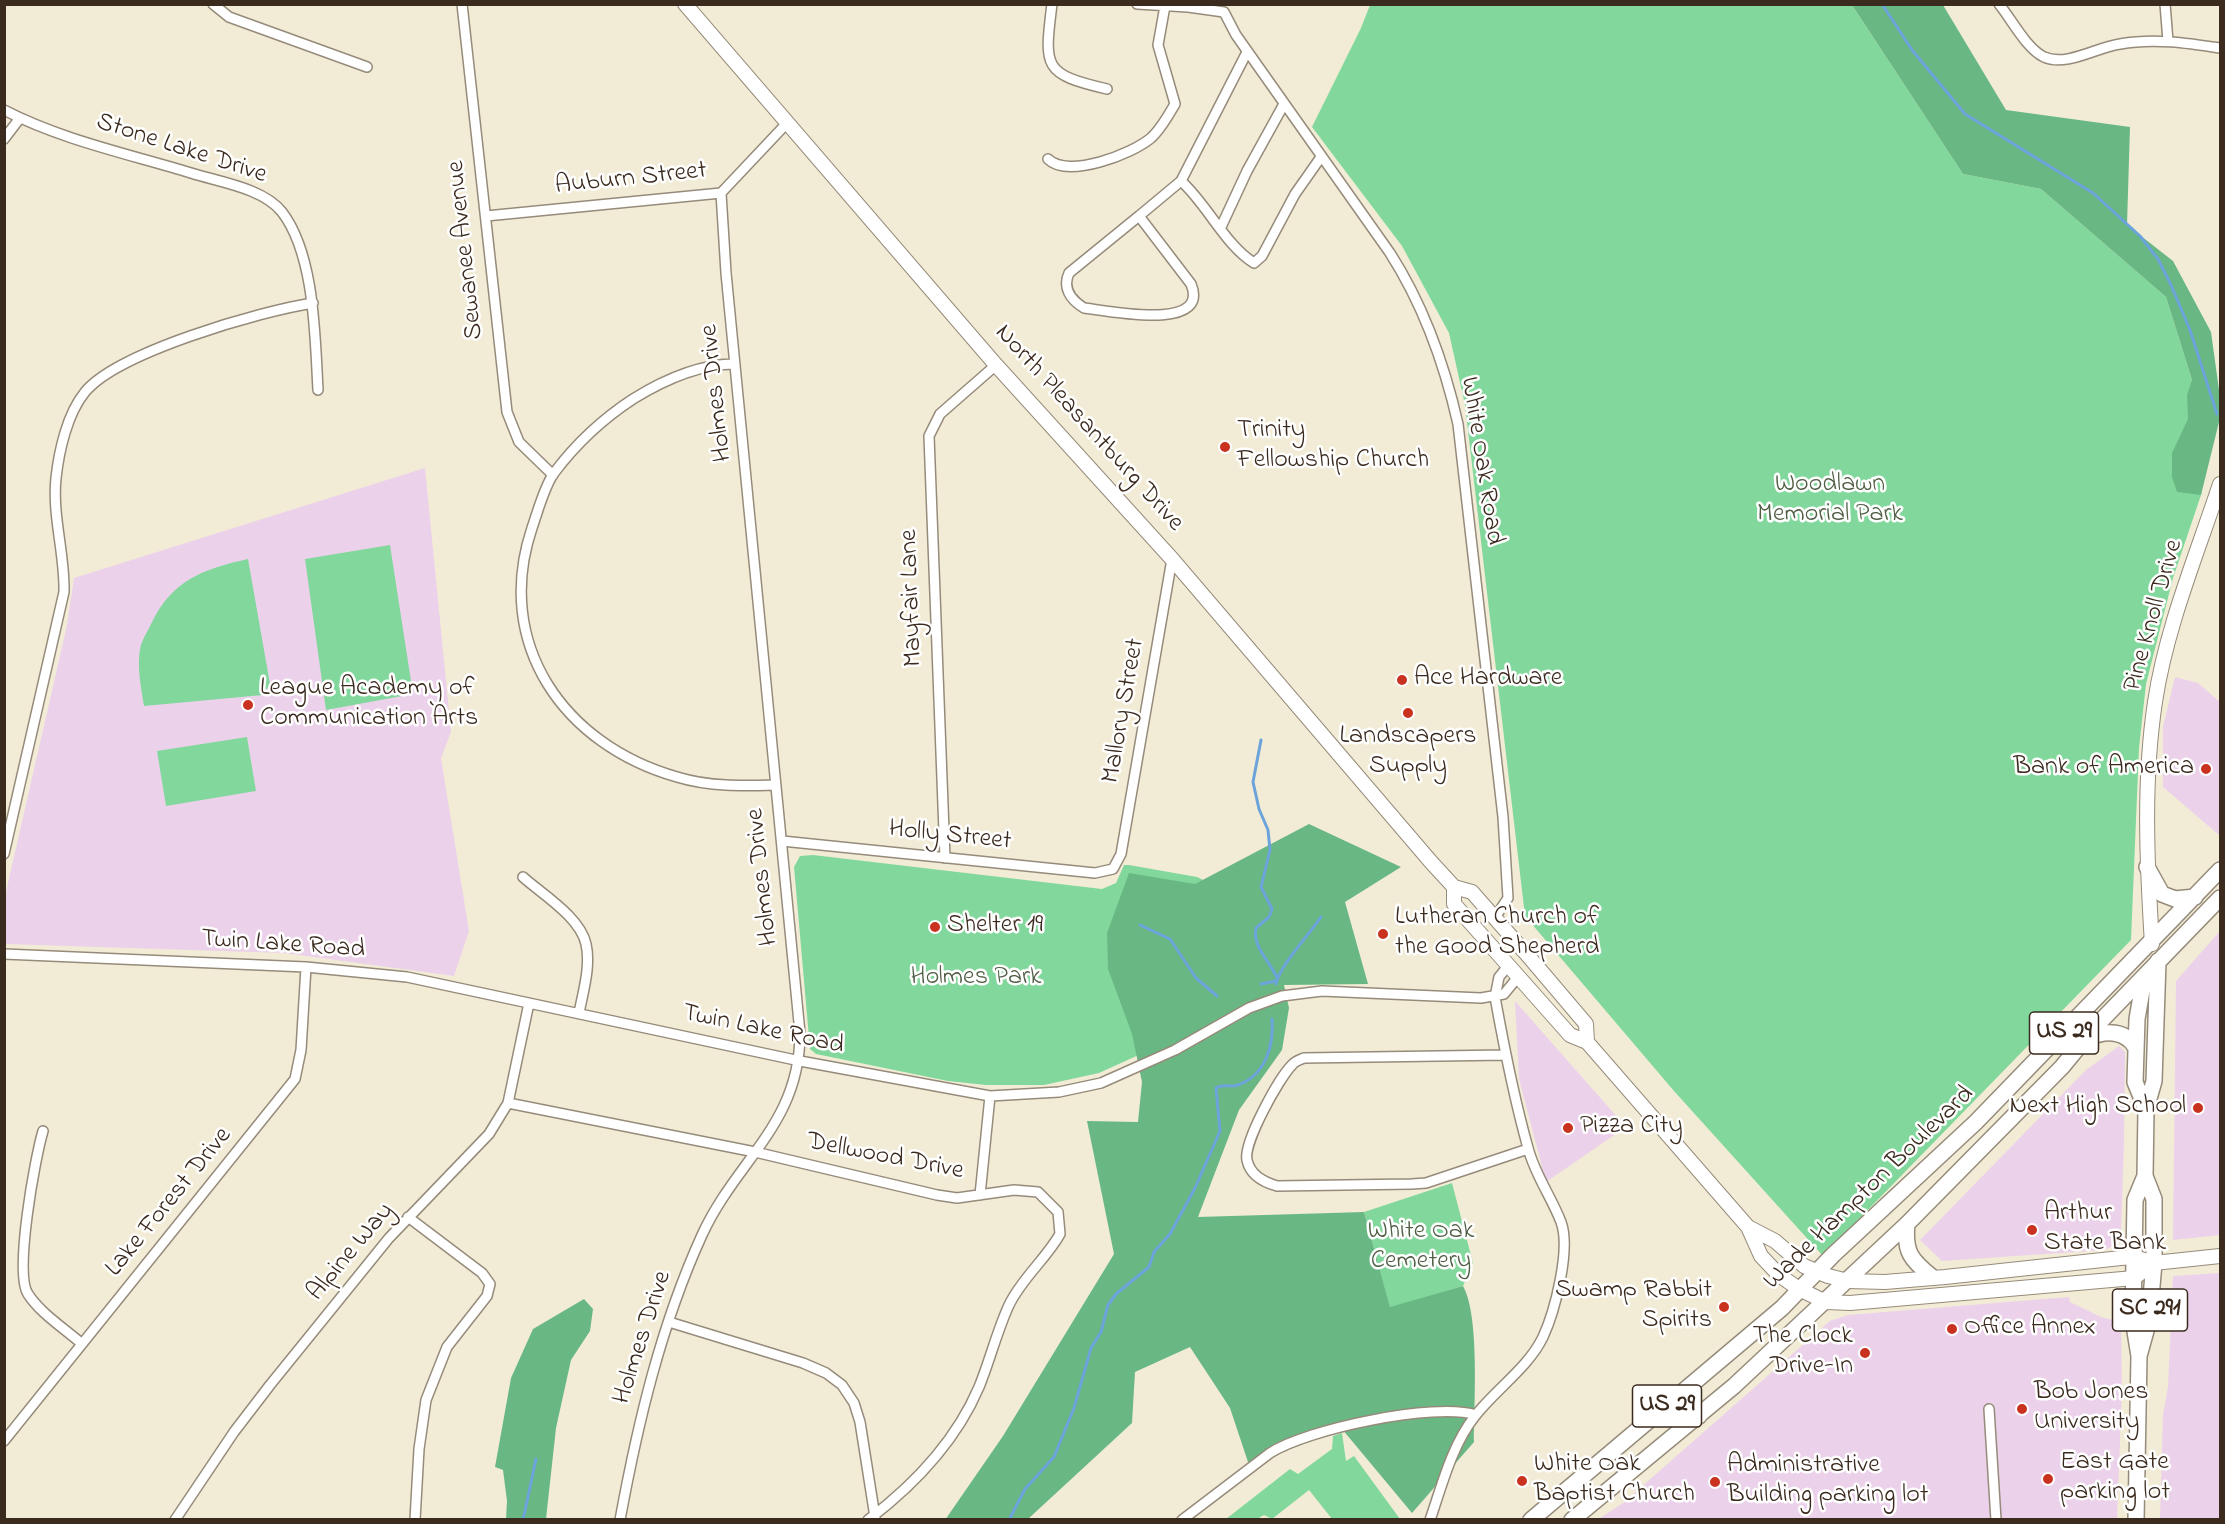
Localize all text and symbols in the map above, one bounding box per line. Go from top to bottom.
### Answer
street label: Stone Lake Drive [92,108,270,192]
street label: Auburn Street [554,157,708,203]
street label: Sewanee Avenue [442,159,492,341]
street label: North Pleasantburg Drive [987,319,1189,539]
street label: Holmes Drive [695,323,741,463]
street label: White Oak Road [1451,375,1509,547]
place label: Trinity Fellowship Church [1237,416,1429,478]
marker: Trinity Fellowship Church [1218,440,1232,454]
park label: Woodlawn Memorial Park [1757,470,1903,532]
street label: Mayfair Lane [895,529,931,667]
street label: Pine Knoll Drive [2118,536,2192,696]
street label: Mallory Street [1097,636,1153,786]
place label: Ace Hardware [1414,664,1562,696]
marker: Ace Hardware [1395,673,1409,687]
place label: League Academy of Communication Arts [260,674,478,736]
marker: League Academy of Communication Arts [241,698,255,712]
marker: Landscapers Supply [1401,706,1415,720]
place label: Landscapers Supply [1340,722,1476,784]
place label: Bank of America [2014,753,2194,785]
marker: Bank of America [2199,762,2213,776]
street label: Holmes Drive [741,807,787,947]
street label: Holly Street [887,815,1013,859]
place label: Lutheran Church of the Good Shepherd [1395,903,1599,964]
place label: Shelter 19 [947,911,1043,943]
marker: Shelter 19 [928,920,942,934]
street label: Twin Lake Road [200,925,366,967]
marker: Lutheran Church of the Good Shepherd [1376,927,1390,941]
park label: Holmes Park [911,963,1041,995]
street label: Twin Lake Road [679,999,847,1063]
road number: US 29 [2030,1012,2098,1054]
street label: Wade Hampton Boulevard [1758,1080,1982,1298]
place label: Next High School [2009,1092,2186,1124]
marker: Next High School [2191,1101,2205,1115]
place label: Pizza City [1580,1112,1683,1144]
marker: Pizza City [1561,1121,1575,1135]
street label: Lake Forest Drive [100,1122,240,1284]
street label: Dellwood Drive [804,1128,966,1188]
street label: Alpine Way [302,1197,402,1309]
place label: Arthur State Bank [2044,1199,2166,1260]
park label: White Oak Cemetery [1368,1217,1474,1278]
marker: Arthur State Bank [2025,1223,2039,1237]
street label: Holmes Drive [608,1268,680,1408]
place label: Swamp Rabbit Spirits [1555,1276,1712,1338]
road number: SC 291 [2112,1289,2188,1331]
marker: Swamp Rabbit Spirits [1717,1300,1731,1314]
place label: Office Annex [1964,1313,2096,1345]
place label: The Clock Drive-In [1753,1322,1853,1384]
marker: Office Annex [1945,1322,1959,1336]
marker: The Clock Drive-In [1858,1346,1872,1360]
place label: Bob Jones University [2034,1378,2148,1440]
road number: US 29 [1632,1385,1702,1427]
marker: Bob Jones University [2015,1402,2029,1416]
place label: East Gate parking lot [2060,1448,2170,1510]
place label: White Oak Baptist Church [1534,1450,1695,1512]
place label: Administrative Building parking lot [1727,1451,1929,1512]
marker: East Gate parking lot [2041,1472,2055,1486]
marker: White Oak Baptist Church [1515,1474,1529,1488]
marker: Administrative Building parking lot [1708,1475,1722,1489]

